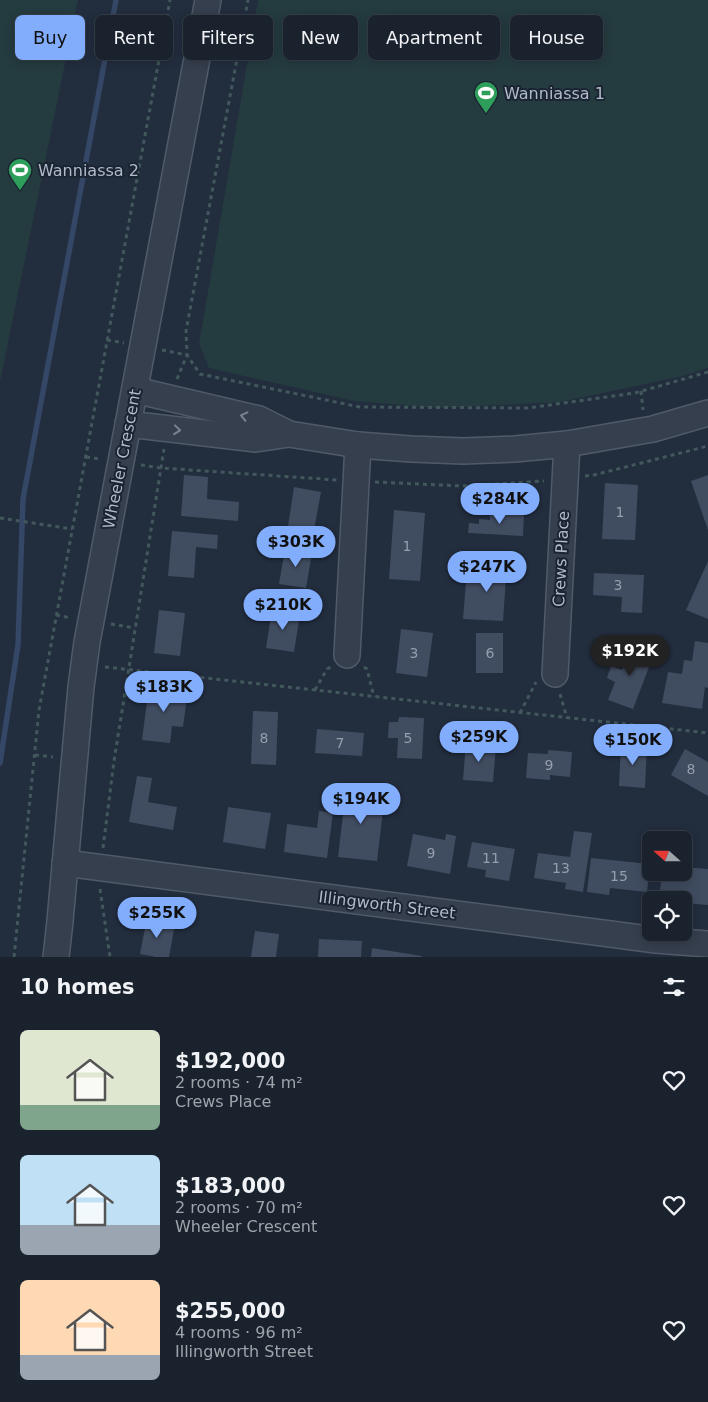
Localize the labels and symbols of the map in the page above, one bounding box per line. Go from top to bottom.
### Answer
sports icon: Wanniassa 1 [473,80,499,114]
place label: Wanniassa 1 [504,84,605,103]
sports icon: Wanniassa 2 [7,157,33,191]
place label: Wanniassa 2 [38,161,139,180]
street label: Wheeler Crescent [99,387,145,531]
one-way arrow [240,411,249,422]
one-way arrow [173,424,181,435]
pin: $284K [465,482,535,525]
house number: 1 [616,504,624,520]
street label: Crews Place [549,510,573,608]
pin: $303K [261,526,331,568]
house number: 1 [403,538,411,554]
pin: $247K [452,550,522,593]
house number: 3 [614,577,622,593]
pin: $210K [248,588,318,631]
pin: $192K [595,634,665,677]
house number: 3 [410,645,418,661]
house number: 6 [486,645,495,661]
pin: $183K [129,670,199,713]
pin: $259K [444,720,514,763]
pin: $150K [598,724,668,766]
house number: 8 [260,730,268,746]
house number: 5 [404,730,412,746]
house number: 7 [336,735,344,751]
house number: 9 [545,757,553,773]
house number: 8 [687,761,695,777]
pin: $194K [326,782,396,825]
north arrow [642,831,692,881]
house number: 9 [427,845,435,861]
house number: 11 [482,850,500,866]
house number: 13 [552,860,570,876]
house number: 15 [610,868,628,884]
street label: Illingworth Street [317,887,457,923]
pin: $255K [122,896,192,939]

